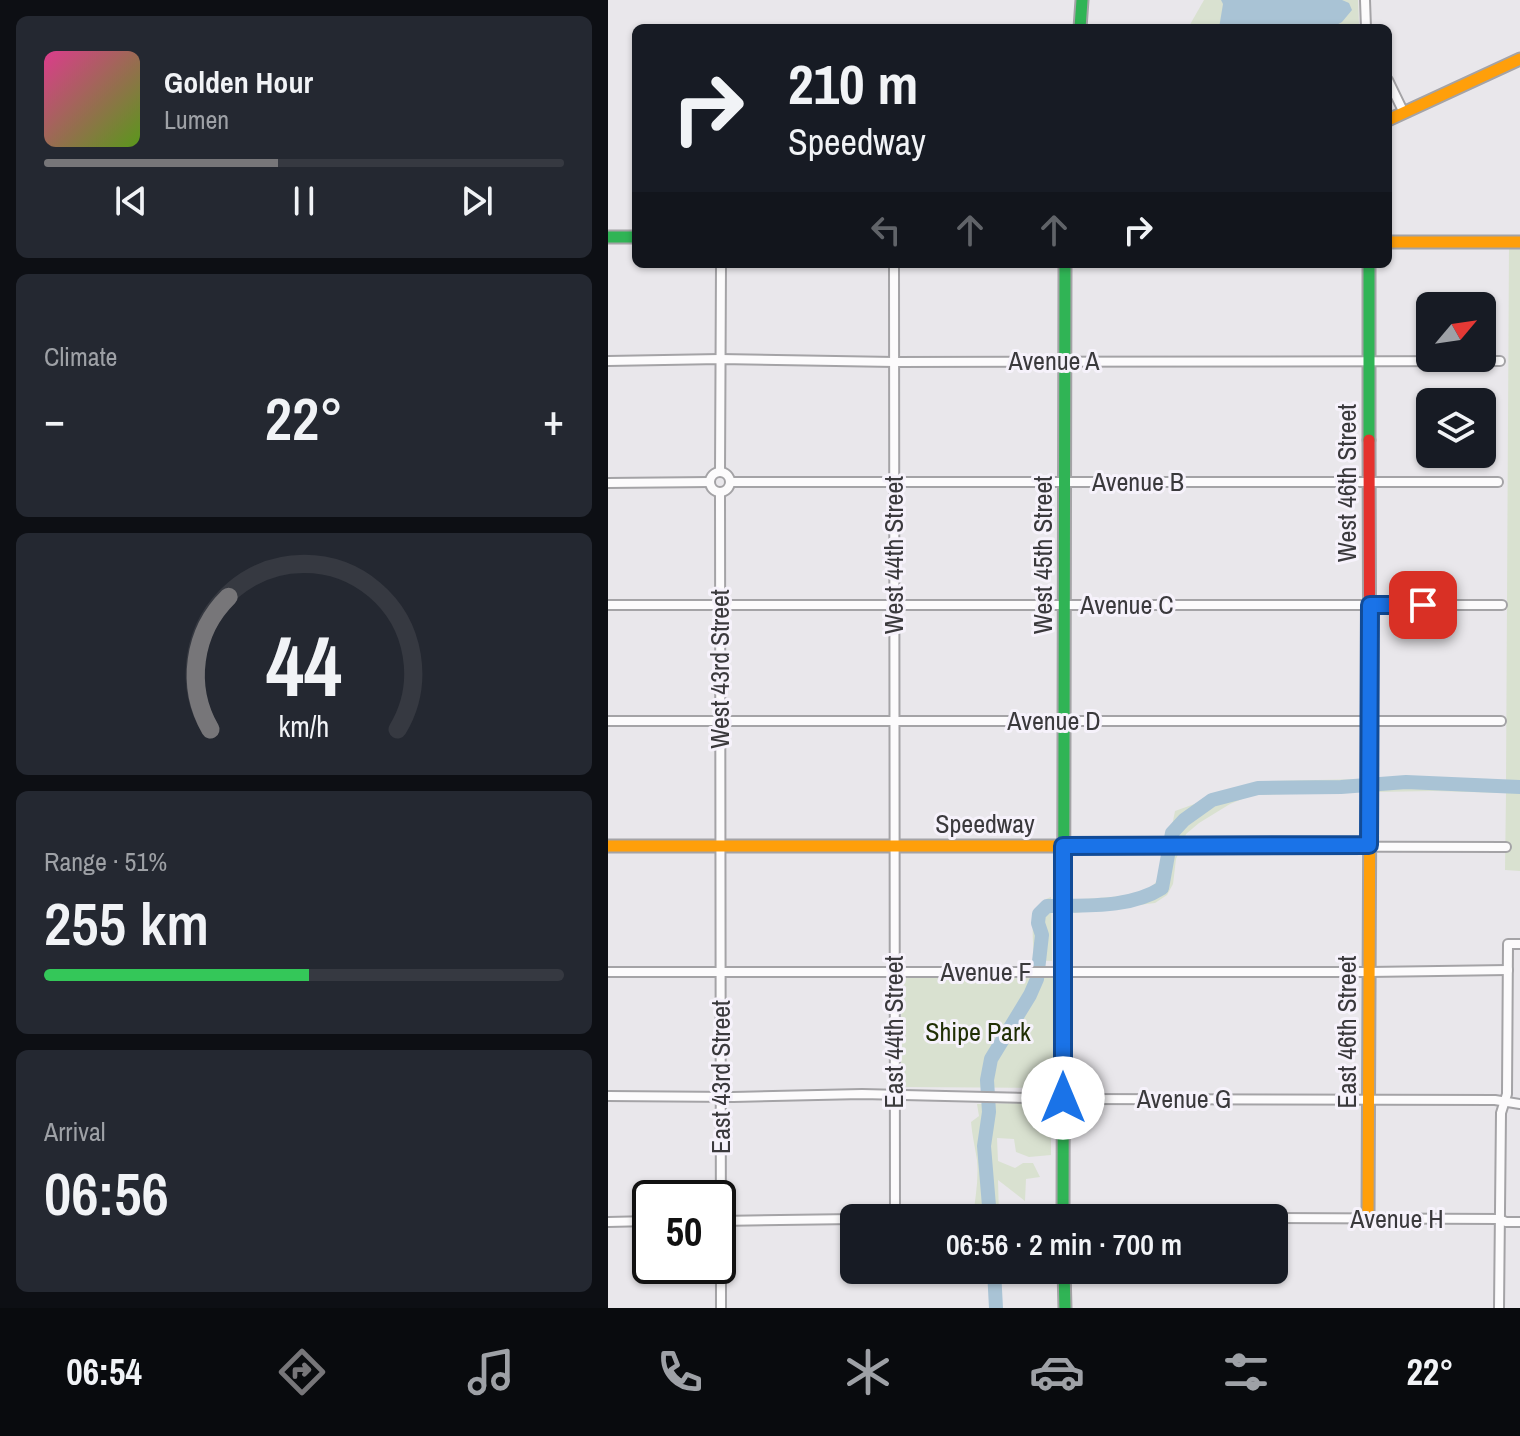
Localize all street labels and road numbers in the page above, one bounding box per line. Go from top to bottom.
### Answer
street label: Avenue A [1008,343,1100,378]
street label: West 46th Street [1329,404,1364,562]
street label: Avenue B [1091,464,1184,499]
street label: West 44th Street [876,476,911,634]
street label: West 45th Street [1025,476,1060,634]
street label: Avenue C [1079,587,1174,622]
street label: West 43rd Street [702,589,737,749]
street label: Avenue D [1006,703,1101,738]
street label: Speedway [935,806,1035,841]
street label: Avenue F [940,954,1031,989]
street label: East 44th Street [876,955,911,1108]
street label: East 46th Street [1329,955,1364,1108]
street label: East 43rd Street [703,1000,738,1154]
street label: Avenue G [1136,1081,1231,1116]
street label: Avenue H [1349,1201,1444,1236]

